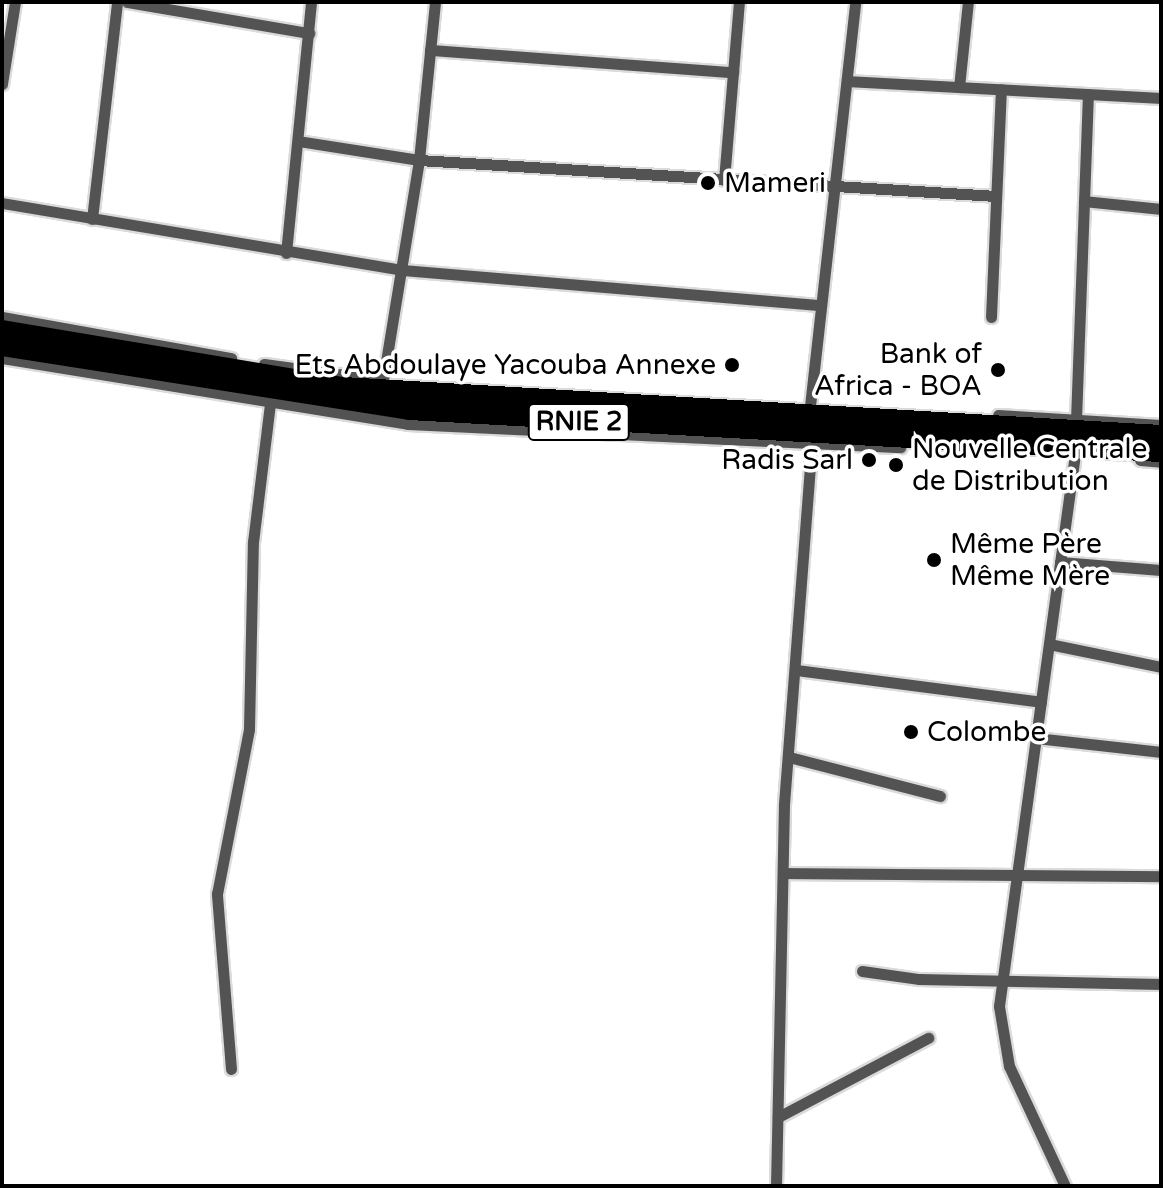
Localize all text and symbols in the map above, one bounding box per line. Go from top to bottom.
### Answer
place label: Mameri [724,166,826,200]
marker: Mameri [699,174,717,192]
place label: Bank of Africa - BOA [814,337,982,403]
place label: Ets Abdoulaye Yacouba Annexe [295,348,716,382]
marker: Ets Abdoulaye Yacouba Annexe [723,356,741,374]
marker: Bank of Africa - BOA [989,361,1007,379]
road number: RNIE 2 [527,400,631,444]
place label: Nouvelle Centrale de Distribution [912,432,1147,498]
place label: Radis Sarl [721,443,853,477]
marker: Radis Sarl [860,451,878,469]
marker: Nouvelle Centrale de Distribution [887,456,905,474]
place label: Même Père Même Mère [950,527,1110,593]
marker: Même Père Même Mère [925,551,943,569]
place label: Colombe [927,715,1046,749]
marker: Colombe [902,723,920,741]

